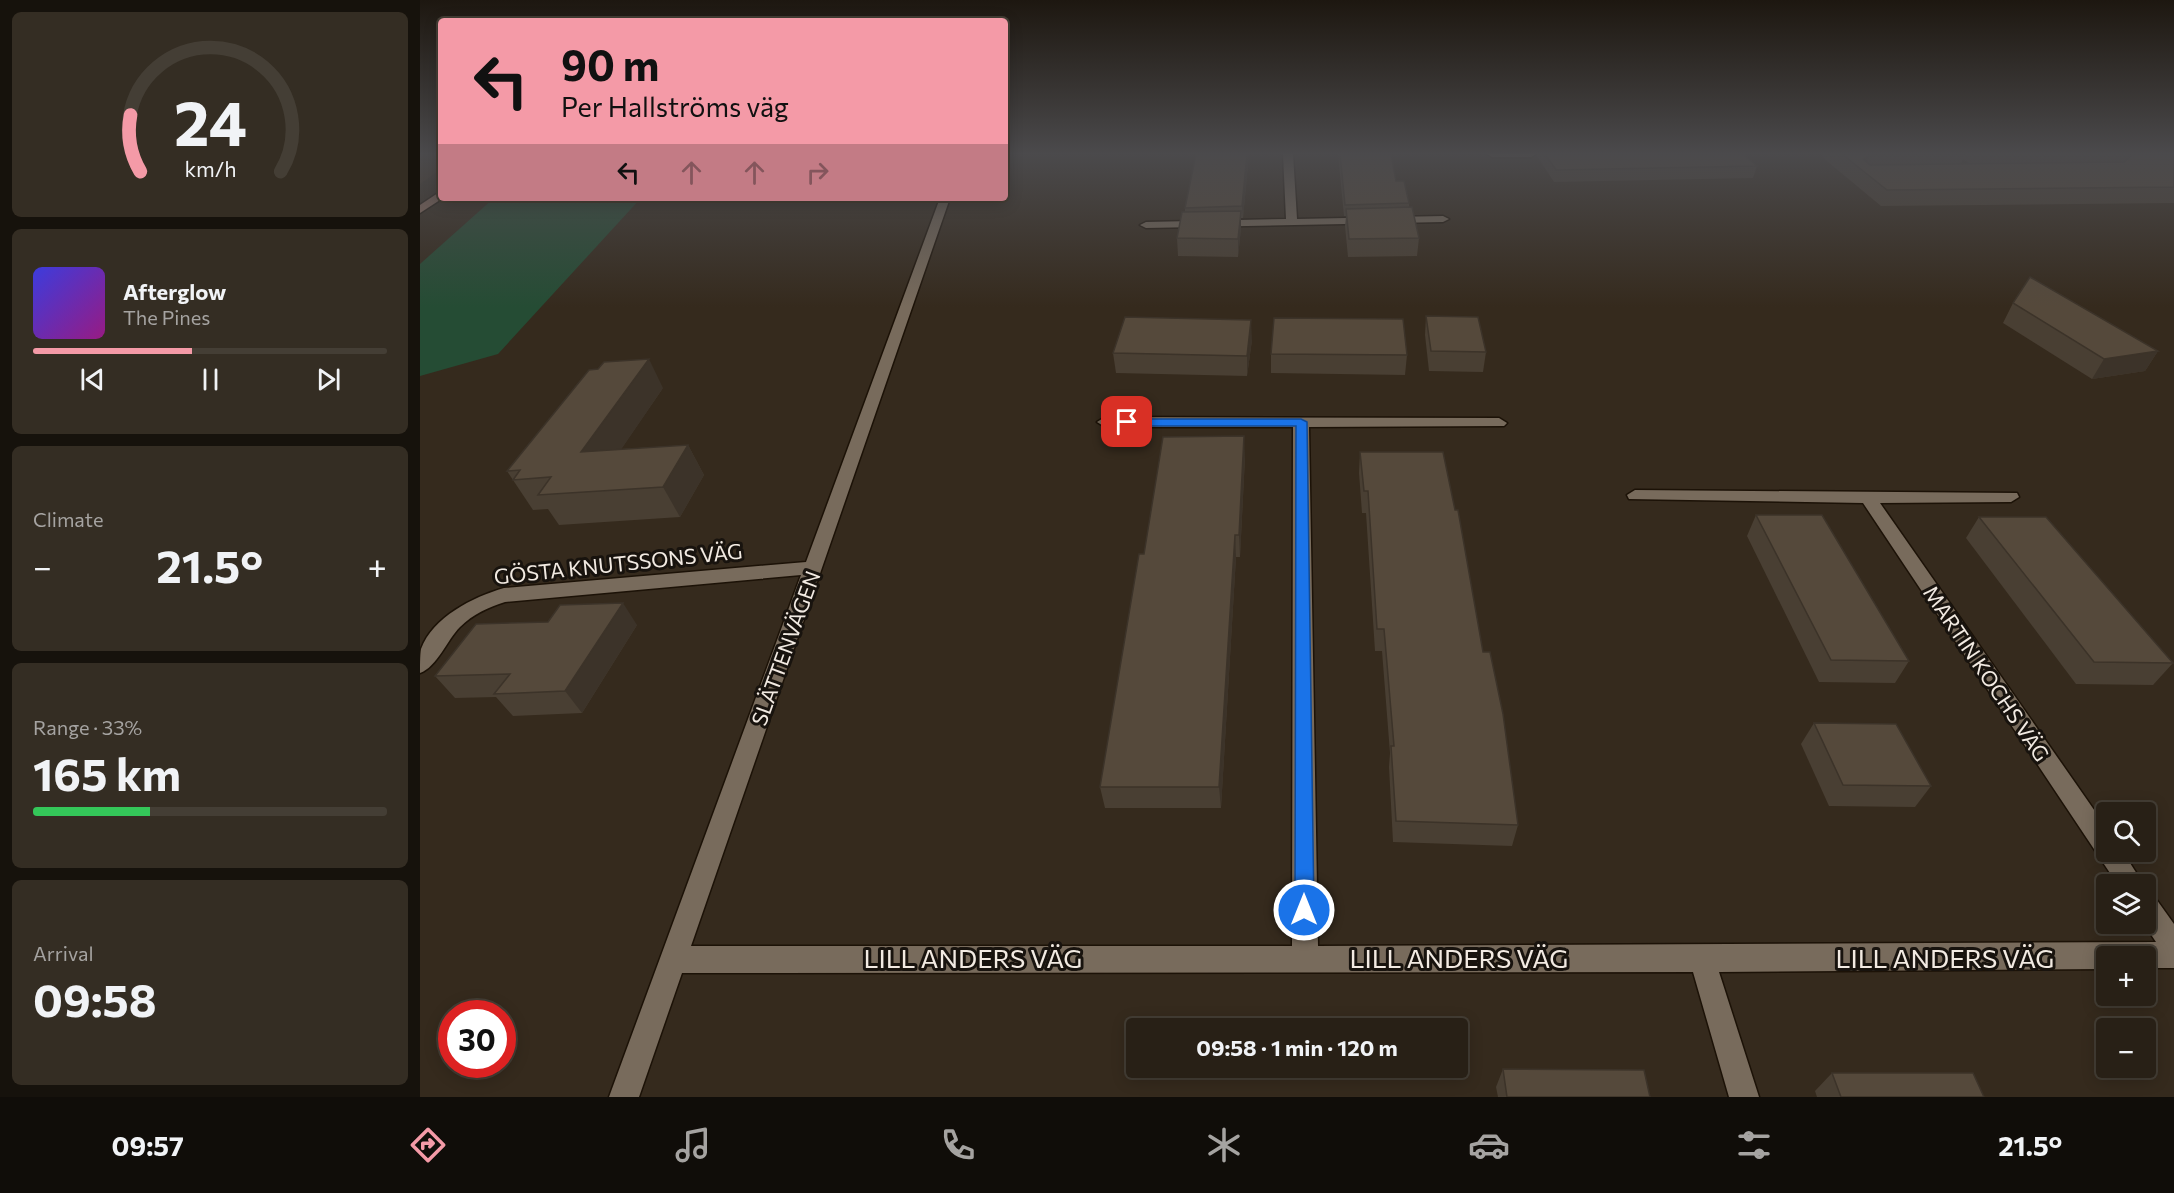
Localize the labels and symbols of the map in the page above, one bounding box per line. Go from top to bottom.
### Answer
pin [1101,396,1152,447]
street label: GÖSTA KNUTSSONS VÄG [493,538,743,588]
street label: SLÄTTENVÄGEN [745,567,825,729]
street label: MARTIN KOCHS VÄG [1919,580,2055,766]
position arrow [1272,878,1336,942]
street label: LILL ANDERS VÄG [864,942,1082,973]
street label: LILL ANDERS VÄG [1350,942,1568,973]
street label: LILL ANDERS VÄG [1836,942,2054,973]
speed limit sign: 30 [438,1000,516,1078]

